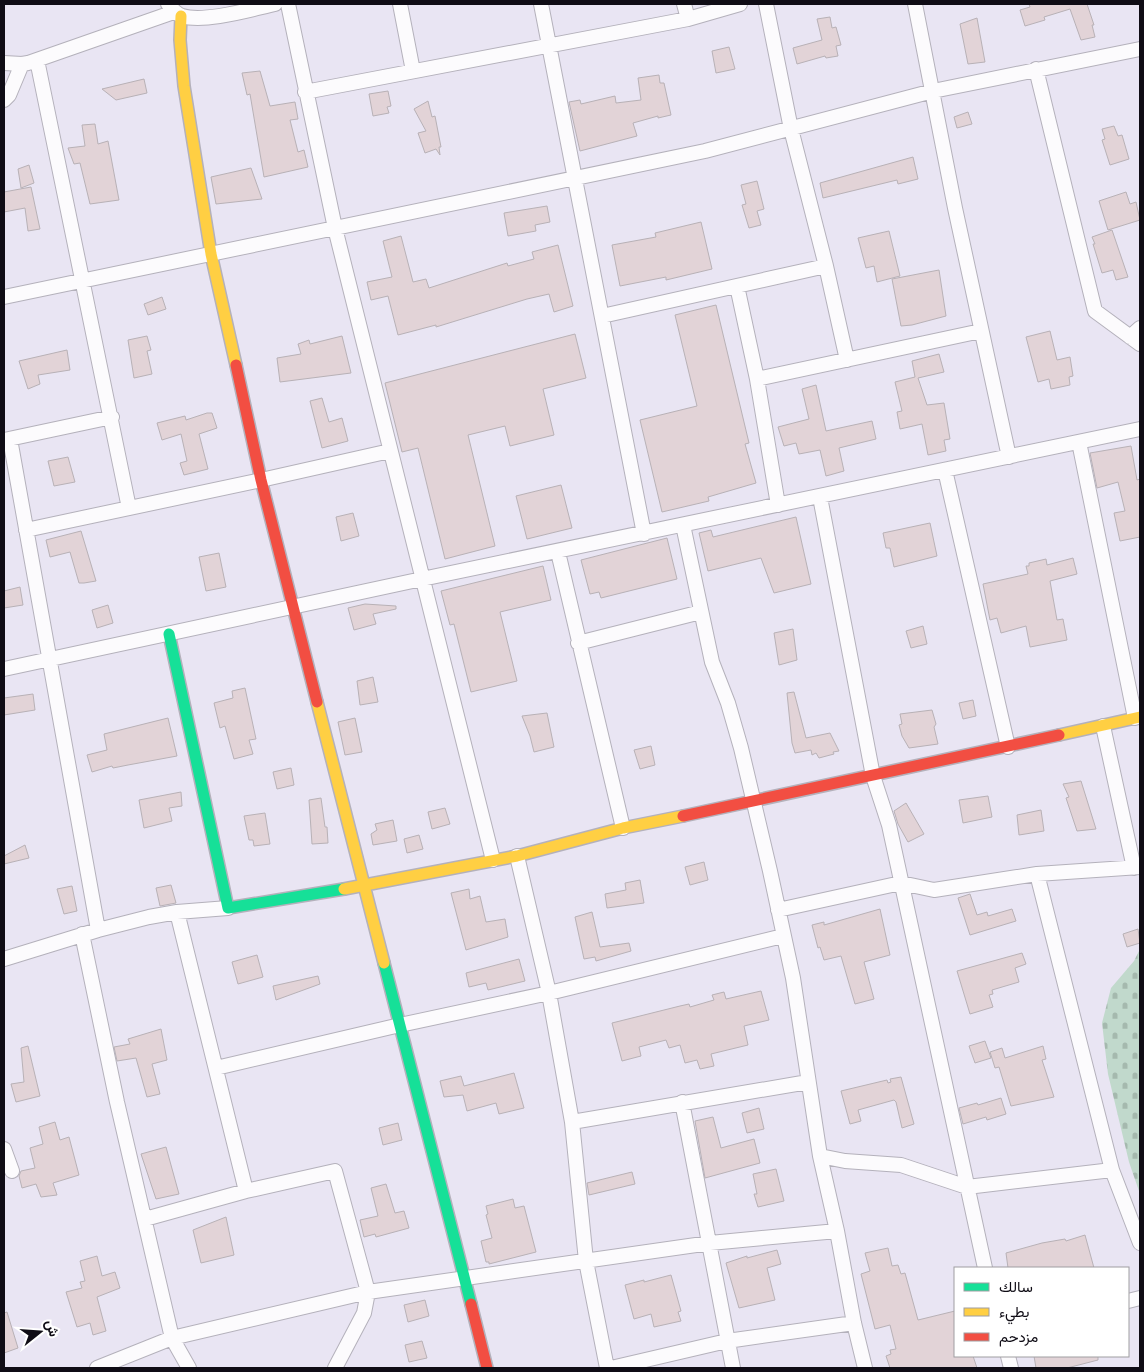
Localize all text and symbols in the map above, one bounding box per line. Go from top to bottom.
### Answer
legend [954,1267,1129,1357]
text: سالك [999,1278,1033,1295]
text: بطيء [999,1303,1029,1325]
north arrow [15,1307,65,1357]
text: ش [41,1318,63,1339]
text: مزدحم [999,1328,1038,1347]

